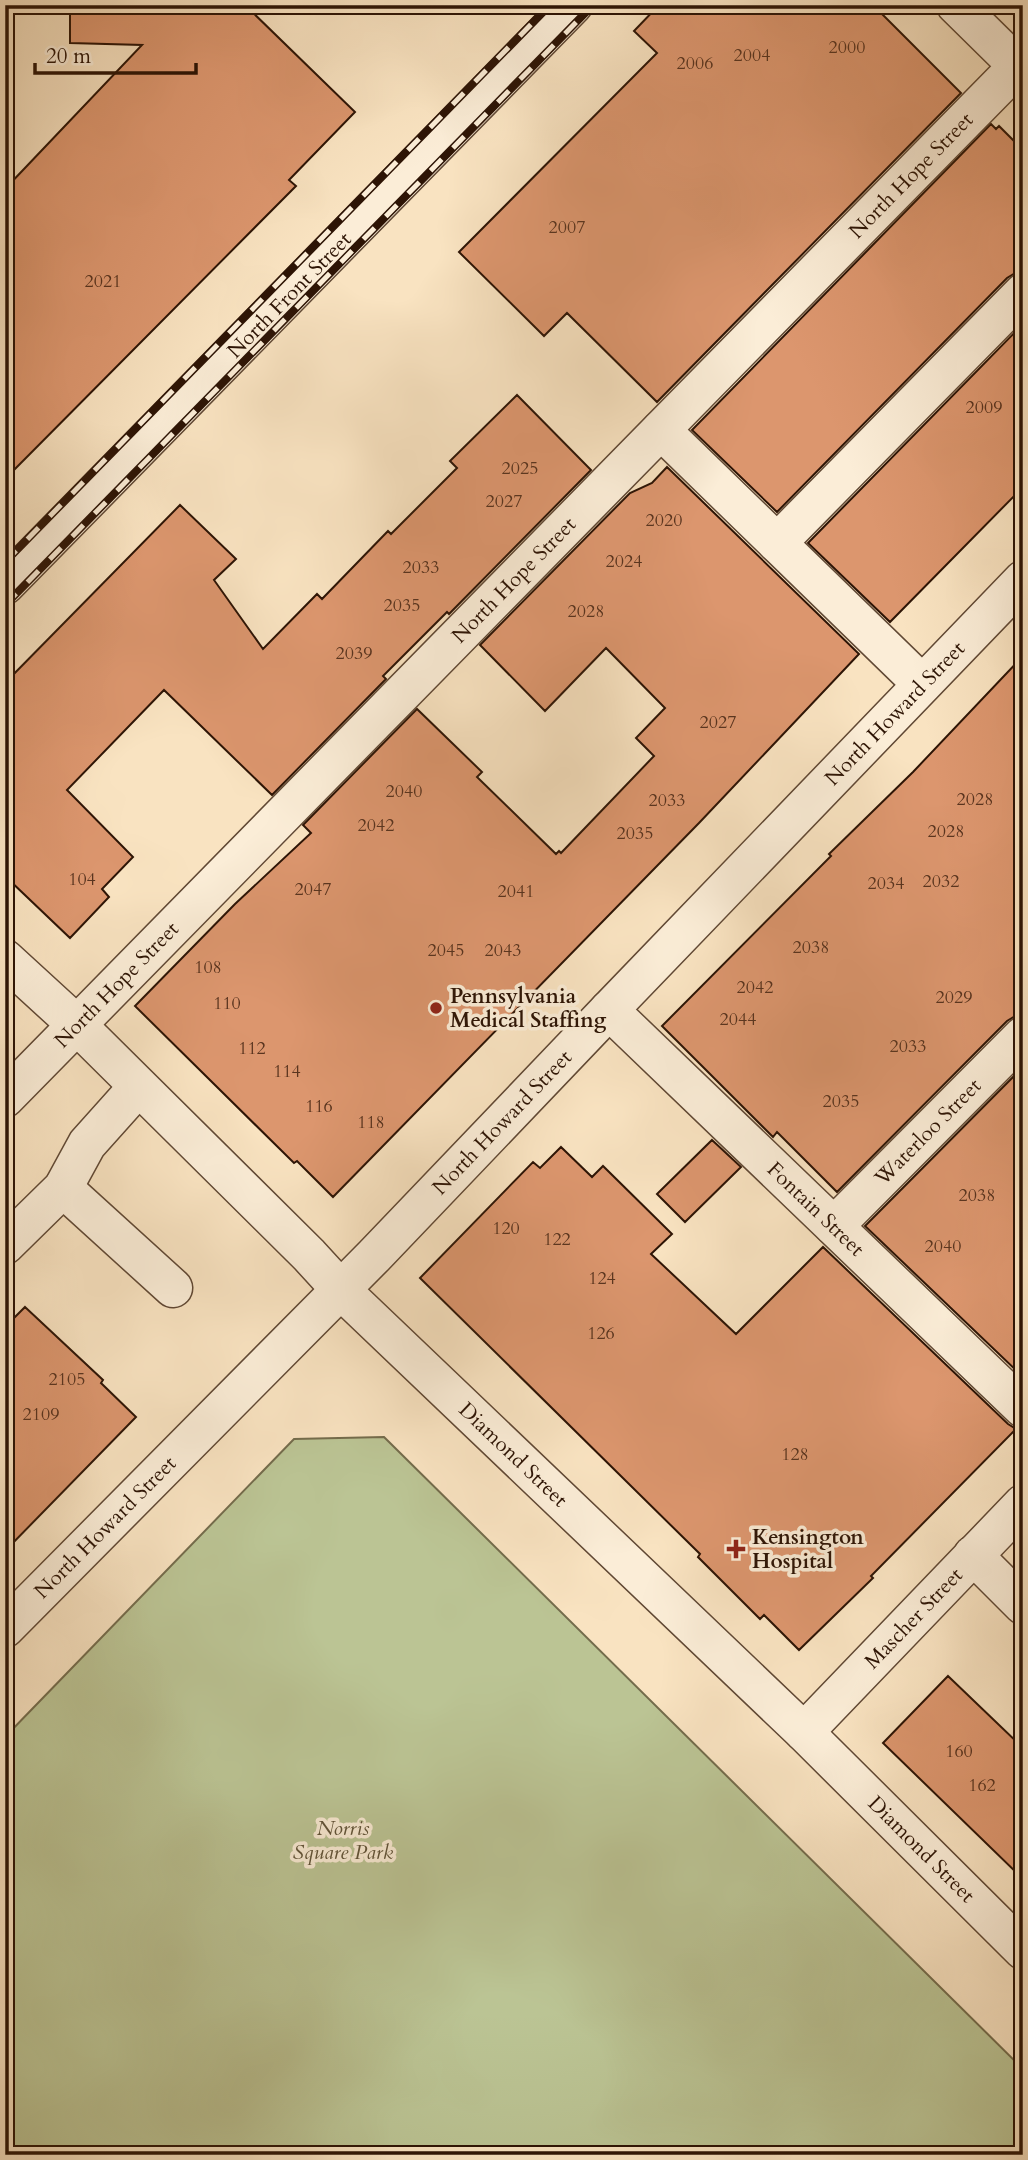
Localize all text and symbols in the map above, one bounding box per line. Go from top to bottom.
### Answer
scale bar [35,32,196,76]
house number: 2000 [829,35,865,60]
text: 20 m [46,42,91,71]
house number: 2004 [734,43,770,68]
house number: 2006 [677,51,713,76]
street label: North Hope Street [842,106,980,245]
house number: 2007 [549,215,585,240]
street label: North Front Street [221,225,358,365]
house number: 2021 [85,269,121,294]
house number: 2009 [966,395,1002,420]
house number: 2025 [502,456,538,481]
house number: 2027 [486,489,522,514]
house number: 2020 [646,508,682,533]
street label: North Hope Street [445,510,583,650]
house number: 2024 [606,549,642,574]
house number: 2033 [403,555,439,580]
house number: 2035 [384,593,420,618]
house number: 2028 [568,599,604,624]
street label: North Howard Street [818,635,972,792]
house number: 2039 [336,641,372,666]
house number: 2027 [700,710,736,735]
house number: 2040 [386,779,422,804]
house number: 2028 [957,787,993,812]
house number: 2033 [649,788,685,813]
house number: 2042 [358,813,394,838]
house number: 2028 [928,819,964,844]
house number: 2035 [617,821,653,846]
house number: 104 [68,867,96,892]
house number: 2032 [923,869,959,894]
house number: 2034 [868,871,904,896]
house number: 2047 [295,877,331,902]
house number: 2041 [498,879,534,904]
street label: North Hope Street [48,915,186,1055]
house number: 2038 [793,935,829,960]
house number: 2045 [428,938,464,963]
house number: 2043 [485,938,521,963]
house number: 108 [194,955,222,980]
house number: 2042 [737,975,773,1000]
place label: Pennsylvania Medical Staffing [450,982,607,1035]
house number: 2029 [936,985,972,1010]
house number: 110 [213,991,241,1016]
marker: Pennsylvania Medical Staffing [428,1000,444,1016]
house number: 2044 [720,1007,756,1032]
house number: 2033 [890,1034,926,1059]
house number: 112 [238,1036,266,1061]
street label: North Howard Street [426,1043,579,1202]
house number: 114 [273,1059,301,1084]
street label: Waterloo Street [868,1072,988,1193]
house number: 2035 [823,1089,859,1114]
house number: 116 [305,1094,333,1119]
house number: 118 [357,1110,385,1135]
street label: Fontain Street [760,1155,871,1263]
house number: 2038 [959,1183,995,1208]
house number: 120 [492,1216,520,1241]
house number: 122 [543,1227,571,1252]
house number: 2040 [925,1234,961,1259]
house number: 124 [588,1266,616,1291]
house number: 126 [587,1321,615,1346]
house number: 2105 [49,1367,85,1392]
street label: Diamond Street [452,1396,574,1514]
house number: 2109 [23,1402,59,1427]
house number: 128 [781,1442,809,1467]
street label: North Howard Street [28,1449,183,1605]
place label: Kensington Hospital [752,1523,864,1576]
marker: Kensington Hospital [726,1539,746,1559]
street label: Mascher Street [858,1561,970,1675]
house number: 160 [945,1739,973,1764]
house number: 162 [968,1773,996,1798]
street label: Diamond Street [861,1790,982,1910]
park label: Norris Square Park [293,1814,394,1867]

